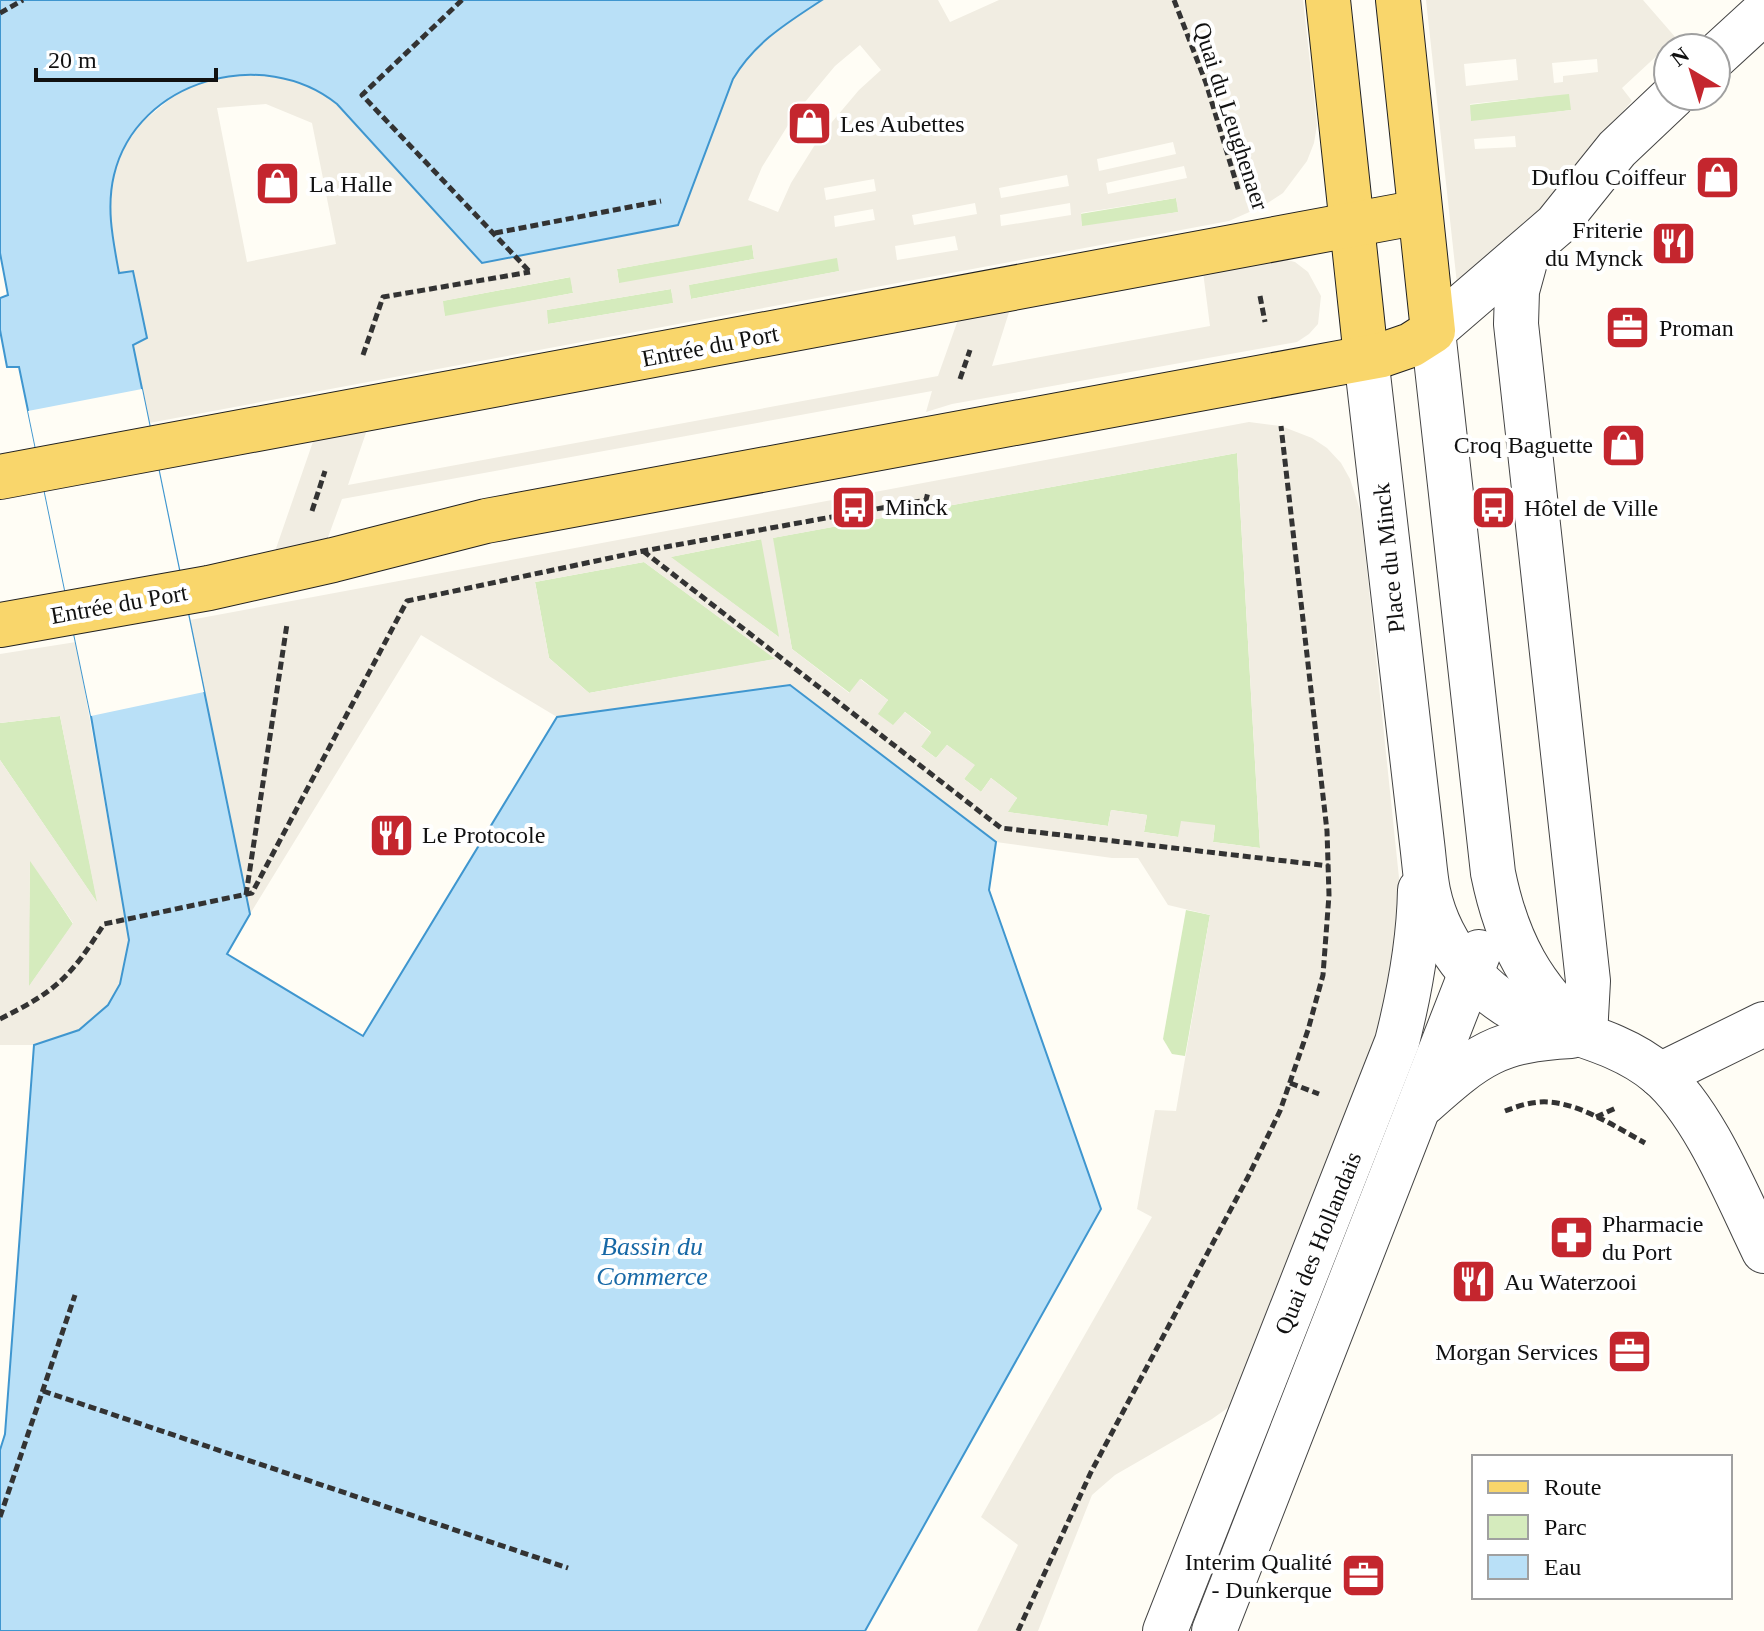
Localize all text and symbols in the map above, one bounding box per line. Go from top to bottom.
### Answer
street label: Quai du Leughenaer [1188,19,1274,213]
scale bar [36,32,216,82]
north arrow [1652,32,1732,112]
text: N [1666,42,1694,71]
text: 20 m [48,47,97,73]
shop icon: Les Aubettes [785,100,833,148]
place label: Les Aubettes [840,111,965,137]
shop icon: Duflou Coiffeur [1693,153,1741,201]
shop icon: La Halle [254,160,302,208]
place label: Duflou Coiffeur [1531,164,1686,190]
place label: La Halle [309,171,392,197]
place label: Friterie du Mynck [1545,217,1643,271]
restaurant icon: Friterie du Mynck [1650,220,1698,268]
office icon: Proman [1604,304,1652,352]
place label: Proman [1659,315,1734,341]
street label: Entrée du Port [639,320,781,372]
shop icon: Croq Baguette [1600,421,1648,469]
place label: Croq Baguette [1454,432,1593,458]
street label: Place du Minck [1368,482,1410,634]
bus stop icon: Minck [830,483,878,531]
bus stop icon: Hôtel de Ville [1469,484,1517,532]
place label: Minck [885,494,948,520]
place label: Hôtel de Ville [1524,495,1658,521]
street label: Entrée du Port [48,579,190,629]
restaurant icon: Le Protocole [367,811,415,859]
place label: Le Protocole [422,822,545,848]
street label: Quai des Hollandais [1269,1148,1367,1338]
place label: Pharmacie du Port [1602,1211,1703,1265]
pharmacy icon: Pharmacie du Port [1547,1214,1595,1262]
water label: Bassin du Commerce [596,1232,708,1291]
restaurant icon: Au Waterzooi [1449,1258,1497,1306]
place label: Au Waterzooi [1504,1269,1637,1295]
office icon: Morgan Services [1605,1328,1653,1376]
place label: Morgan Services [1435,1339,1598,1365]
legend [1472,1455,1732,1599]
text: Route [1544,1474,1601,1500]
text: Parc [1544,1514,1587,1540]
place label: Interim Qualité - Dunkerque [1185,1549,1332,1603]
office icon: Interim Qualité - Dunkerque [1339,1552,1387,1600]
text: Eau [1544,1554,1581,1580]

